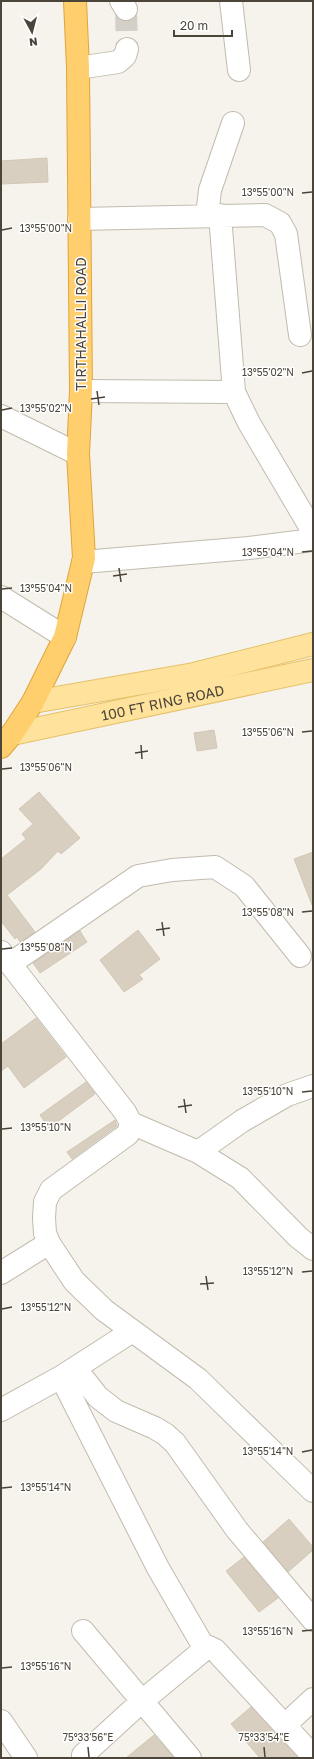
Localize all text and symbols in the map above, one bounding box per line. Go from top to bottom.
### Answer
north arrow [12,12,52,52]
scale bar [174,12,232,38]
text: 20 m [180,18,208,33]
text: N [28,35,38,49]
text: 13°55'00"N [242,186,294,198]
text: 13°55'00"N [20,222,72,234]
street label: TIRTHAHALLI ROAD [72,257,89,391]
text: 13°55'02"N [242,366,294,378]
text: 13°55'02"N [20,402,72,414]
text: 13°55'04"N [242,546,294,558]
text: 13°55'04"N [20,582,72,594]
street label: 100 FT RING ROAD [100,681,226,723]
text: 13°55'06"N [242,726,294,738]
text: 13°55'06"N [20,761,72,773]
text: 13°55'08"N [242,906,294,918]
text: 13°55'08"N [20,941,72,953]
text: 13°55'10"N [243,1085,293,1097]
text: 13°55'10"N [21,1121,71,1133]
text: 13°55'12"N [243,1265,293,1277]
text: 13°55'12"N [21,1301,71,1313]
text: 13°55'14"N [243,1445,293,1457]
text: 13°55'14"N [21,1481,71,1493]
text: 13°55'16"N [243,1625,293,1637]
text: 13°55'16"N [21,1660,71,1672]
text: 75°33'56"E [63,1731,113,1743]
text: 75°33'54"E [239,1731,289,1743]

